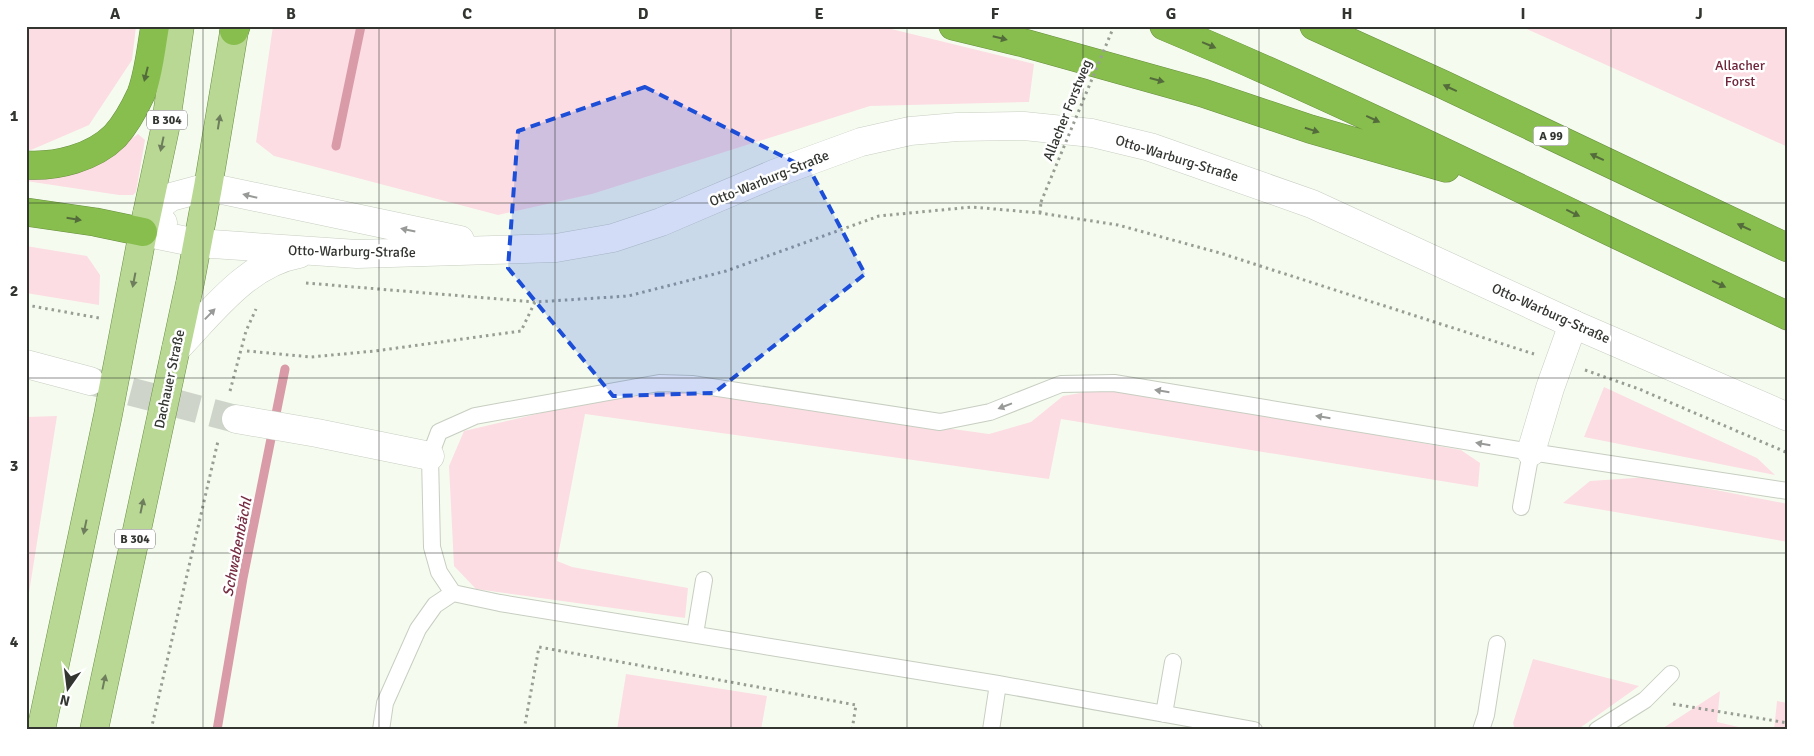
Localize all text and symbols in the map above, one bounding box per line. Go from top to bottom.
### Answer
text: A [110,4,121,24]
text: B [286,4,296,24]
text: C [462,4,472,24]
text: D [638,4,649,24]
text: E [814,4,824,24]
text: F [991,4,1000,24]
text: G [1166,4,1176,24]
text: H [1342,4,1352,24]
text: I [1520,4,1526,24]
text: J [1695,4,1703,24]
one-way arrow [993,34,1008,42]
one-way arrow [1202,41,1217,49]
street label: Allacher Forstweg [1039,57,1096,163]
park label: Allacher Forst [1715,57,1766,90]
one-way arrow [142,67,150,82]
one-way arrow [1150,77,1165,85]
one-way arrow [1443,84,1457,92]
text: 1 [10,106,19,126]
road number: B 304 [147,110,187,130]
one-way arrow [216,113,224,129]
one-way arrow [1366,116,1380,124]
one-way arrow [1305,126,1320,134]
road number: A 99 [1534,126,1568,146]
street label: Otto-Warburg-Straße [1113,132,1240,185]
one-way arrow [158,136,166,151]
street label: Otto-Warburg-Straße [707,147,832,210]
one-way arrow [1590,153,1604,161]
one-way arrow [242,192,257,200]
one-way arrow [1566,209,1580,217]
one-way arrow [67,216,83,224]
one-way arrow [1737,223,1751,231]
one-way arrow [401,226,416,234]
street label: Otto-Warburg-Straße [288,242,416,261]
one-way arrow [129,272,137,288]
street label: Otto-Warburg-Straße [1489,280,1613,347]
one-way arrow [1712,280,1726,288]
text: 2 [10,281,18,301]
one-way arrow [204,308,216,320]
street label: Dachauer Straße [151,328,188,430]
one-way arrow [1154,386,1170,394]
one-way arrow [997,402,1012,410]
one-way arrow [1314,413,1330,421]
one-way arrow [1475,439,1491,447]
text: 3 [10,456,18,476]
water label: Schwabenbächl [219,494,256,598]
one-way arrow [138,499,146,514]
one-way arrow [80,519,88,535]
road number: B 304 [115,530,155,548]
text: 4 [10,632,19,652]
north arrow [42,664,92,714]
one-way arrow [100,675,108,690]
text: N [58,691,72,710]

